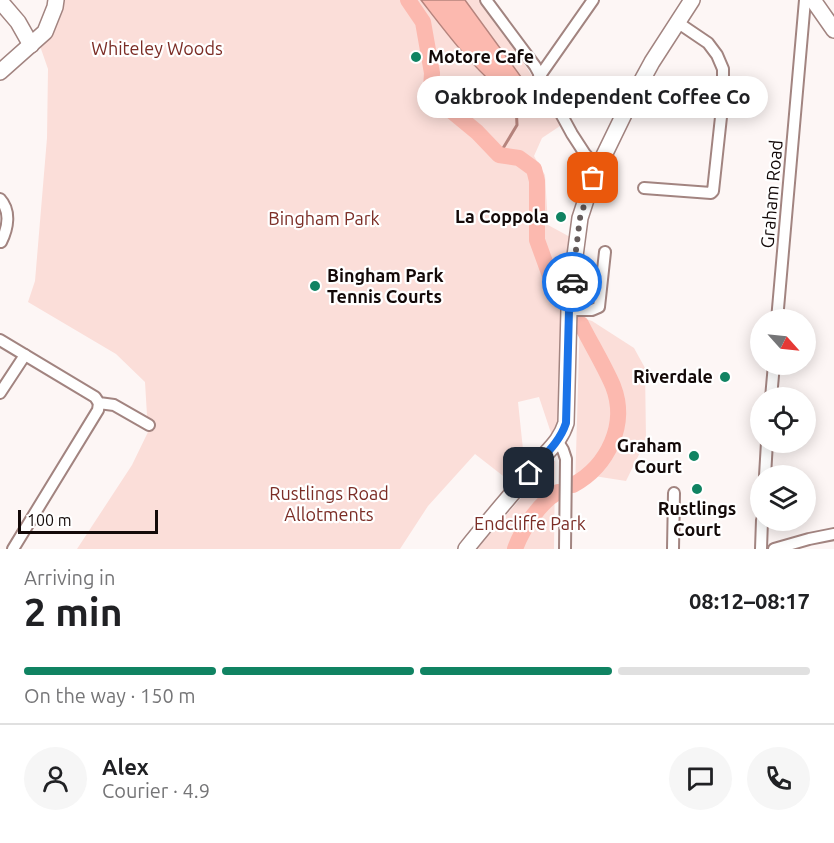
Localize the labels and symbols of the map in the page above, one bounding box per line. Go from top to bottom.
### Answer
park label: Whiteley Woods [91,38,223,58]
place label: Motore Cafe [428,46,534,66]
marker: Motore Cafe [409,50,423,64]
callout: Oakbrook Independent Coffee Co [418,76,768,118]
street label: Graham Road [756,139,786,249]
pin [567,152,618,203]
place label: La Coppola [455,206,549,226]
park label: Bingham Park [268,208,380,228]
marker: La Coppola [554,210,568,224]
courier [542,252,602,312]
place label: Bingham Park Tennis Courts [327,265,444,306]
marker: Bingham Park Tennis Courts [308,279,322,293]
north arrow [750,309,816,375]
place label: Riverdale [633,366,713,386]
marker: Riverdale [718,370,732,384]
place label: Graham Court [617,435,682,476]
pin [503,447,554,498]
marker: Graham Court [687,449,701,463]
marker: Rustlings Court [690,482,704,496]
park label: Rustlings Road Allotments [269,483,389,524]
place label: Rustlings Court [658,498,736,539]
scale bar [18,507,158,534]
park label: Endcliffe Park [474,513,586,533]

